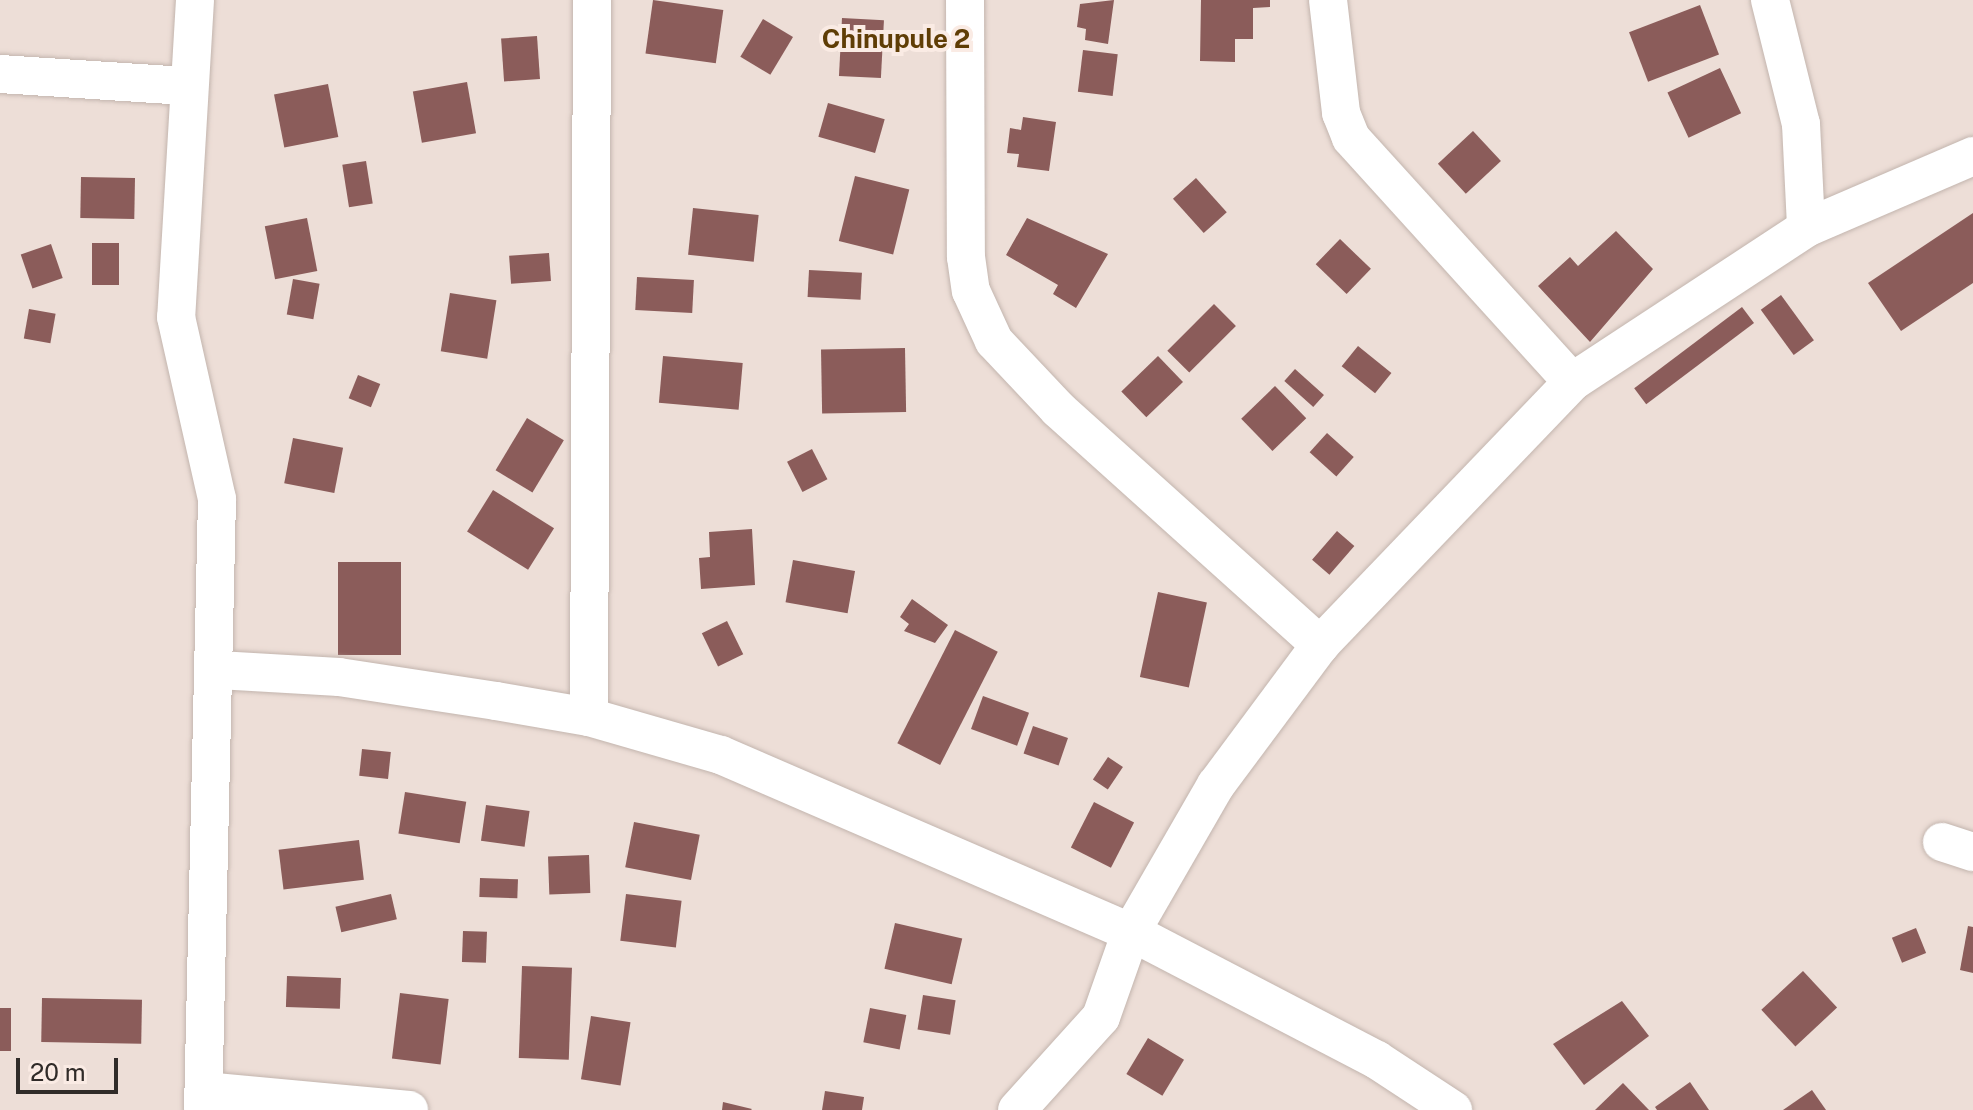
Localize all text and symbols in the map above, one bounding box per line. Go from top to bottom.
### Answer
district label: Chinupule 2 [822,23,970,55]
scale bar [20,1042,122,1092]
text: 20 m [30,1058,86,1086]

